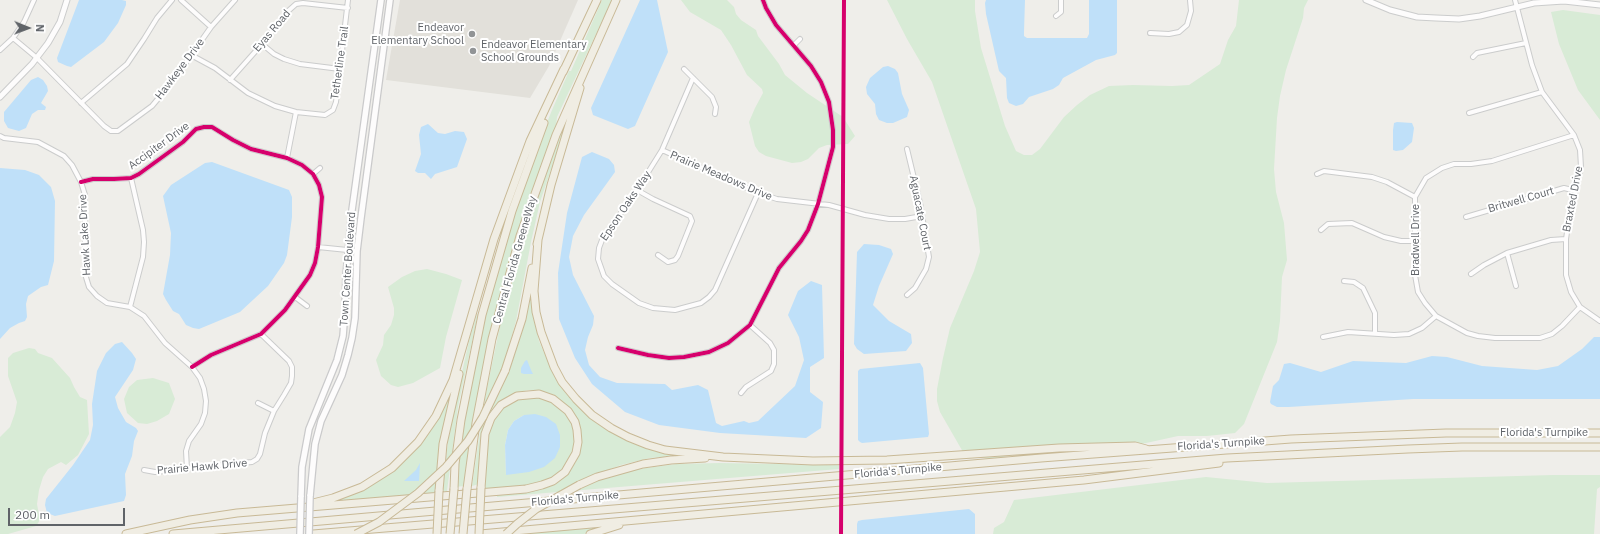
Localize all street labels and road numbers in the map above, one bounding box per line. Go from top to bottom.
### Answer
street label: Eyas Road [251,7,293,55]
street label: Tetherline Trail [328,26,352,100]
street label: Hawkeye Drive [153,36,207,102]
street label: Accipiter Drive [126,120,192,172]
street label: Prairie Meadows Drive [668,148,774,204]
street label: Braxted Drive [1560,165,1586,233]
street label: Epson Oaks Way [598,169,654,243]
street label: Aguacate Court [906,174,934,252]
street label: Britwell Court [1487,184,1555,216]
street label: Hawk Lake Drive [76,194,94,276]
street label: Central Florida GreeneWay [490,195,540,325]
street label: Bradwell Drive [1409,204,1423,276]
street label: Town Center Boulevard [337,211,359,327]
street label: Florida's Turnpike [1500,426,1588,440]
street label: Florida's Turnpike [1177,434,1265,454]
street label: Prairie Hawk Drive [156,456,248,478]
street label: Florida's Turnpike [854,461,942,481]
street label: Florida's Turnpike [531,489,619,509]

